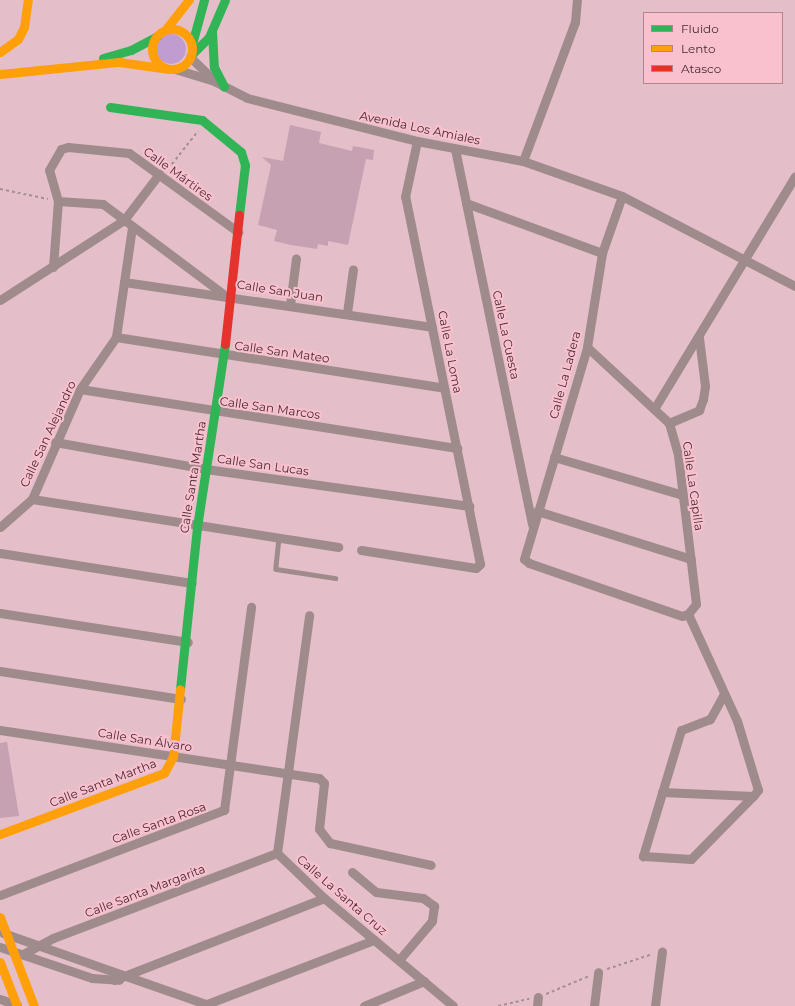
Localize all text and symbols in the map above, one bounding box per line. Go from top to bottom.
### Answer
legend [643,12,783,84]
text: Fluido [681,21,719,36]
text: Lento [681,41,716,56]
text: Atasco [681,61,721,76]
street label: Avenida Los Amiales [358,108,482,148]
street label: Calle Mártires [141,144,215,204]
street label: Calle San Juan [236,277,324,305]
street label: Calle La Cuesta [490,289,522,381]
street label: Calle La Loma [435,309,465,395]
street label: Calle La Ladera [546,329,584,421]
street label: Calle San Mateo [233,338,331,366]
street label: Calle San Alejandro [17,378,79,490]
street label: Calle San Marcos [219,394,321,422]
street label: Calle Santa Martha [177,420,209,534]
street label: Calle La Capilla [680,440,706,532]
street label: Calle San Lucas [216,451,310,479]
street label: Calle San Álvaro [97,725,193,755]
street label: Calle Santa Martha [48,756,158,810]
street label: Calle Santa Rosa [110,799,208,847]
street label: Calle La Santa Cruz [294,852,390,938]
street label: Calle Santa Margarita [83,861,207,921]

